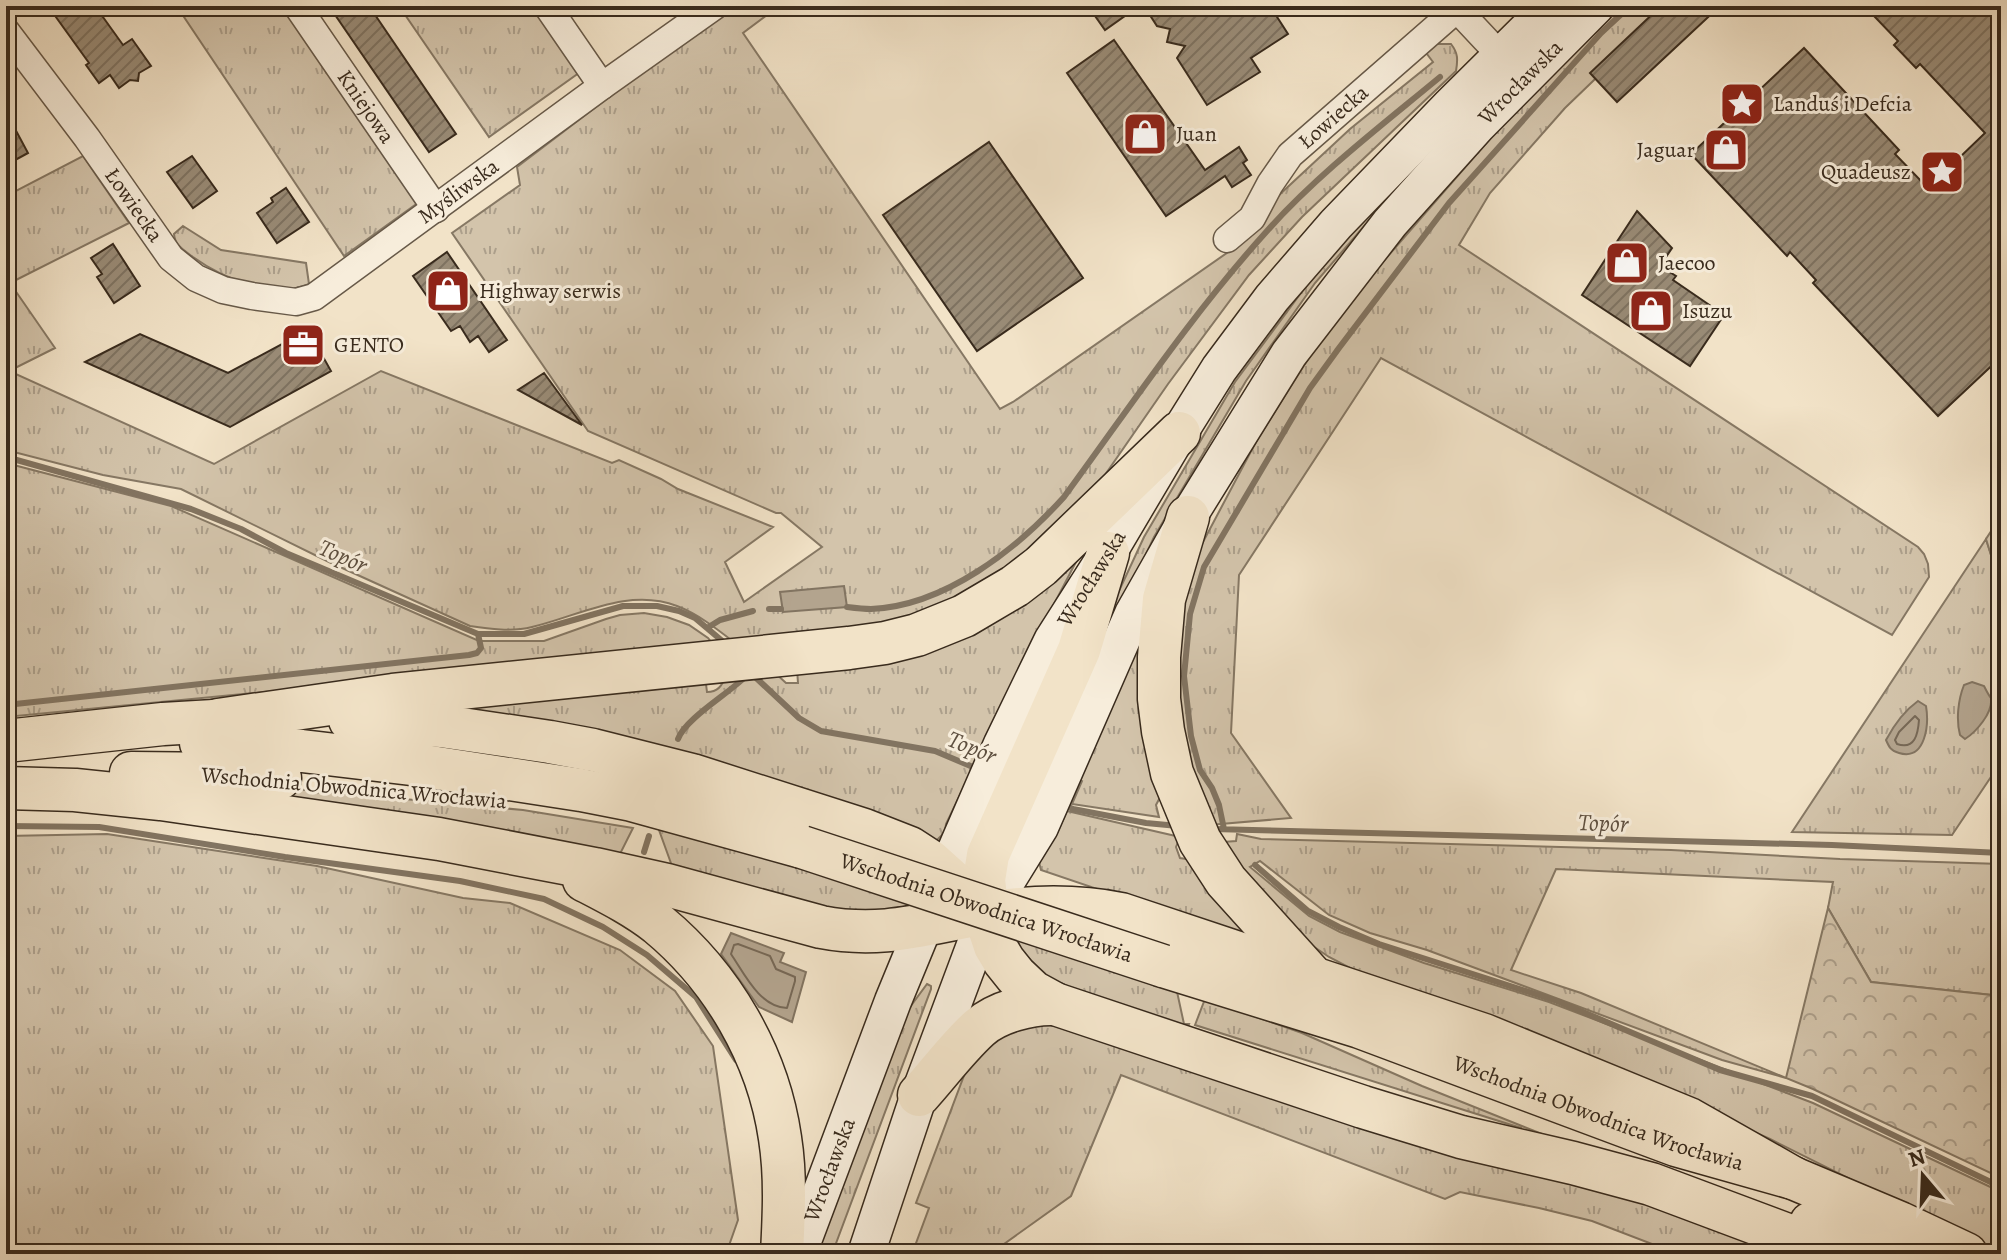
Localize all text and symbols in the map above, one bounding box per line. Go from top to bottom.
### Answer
street label: Wrocławska [1471,32,1570,132]
street label: Kniejowa [330,64,402,150]
street label: Łowiecka [1292,77,1376,156]
place icon: Landuś i Defcia [1718,80,1766,128]
place label: Landuś i Defcia [1773,89,1913,119]
shop icon: Juan [1121,110,1169,158]
place label: Juan [1176,119,1217,149]
shop icon: Jaguar [1702,126,1750,174]
place label: Jaguar [1637,135,1695,165]
place icon: Quadeusz [1918,148,1966,196]
street label: Myśliwska [412,151,506,231]
place label: Quadeusz [1821,157,1911,187]
street label: Łowiecka [97,162,171,249]
shop icon: Jaecoo [1603,239,1651,287]
place label: Jaecoo [1658,248,1716,278]
shop icon: Highway serwis [424,267,472,315]
place label: Highway serwis [479,276,621,306]
shop icon: Isuzu [1627,287,1675,335]
place label: Isuzu [1682,296,1732,326]
office icon: GENTO [279,321,327,369]
place label: GENTO [334,330,404,360]
street label: Wrocławska [1049,524,1134,633]
water label: Topór [314,531,373,581]
water label: Topór [943,723,1002,771]
street label: Wschodnia Obwodnica Wrocławia [199,760,509,816]
water label: Topór [1577,806,1629,840]
street label: Wschodnia Obwodnica Wrocławia [835,845,1137,970]
street label: Wschodnia Obwodnica Wrocławia [1448,1048,1748,1179]
street label: Wrocławska [796,1113,863,1227]
north arrow [1883,1136,1963,1216]
text: N [1904,1141,1929,1175]

